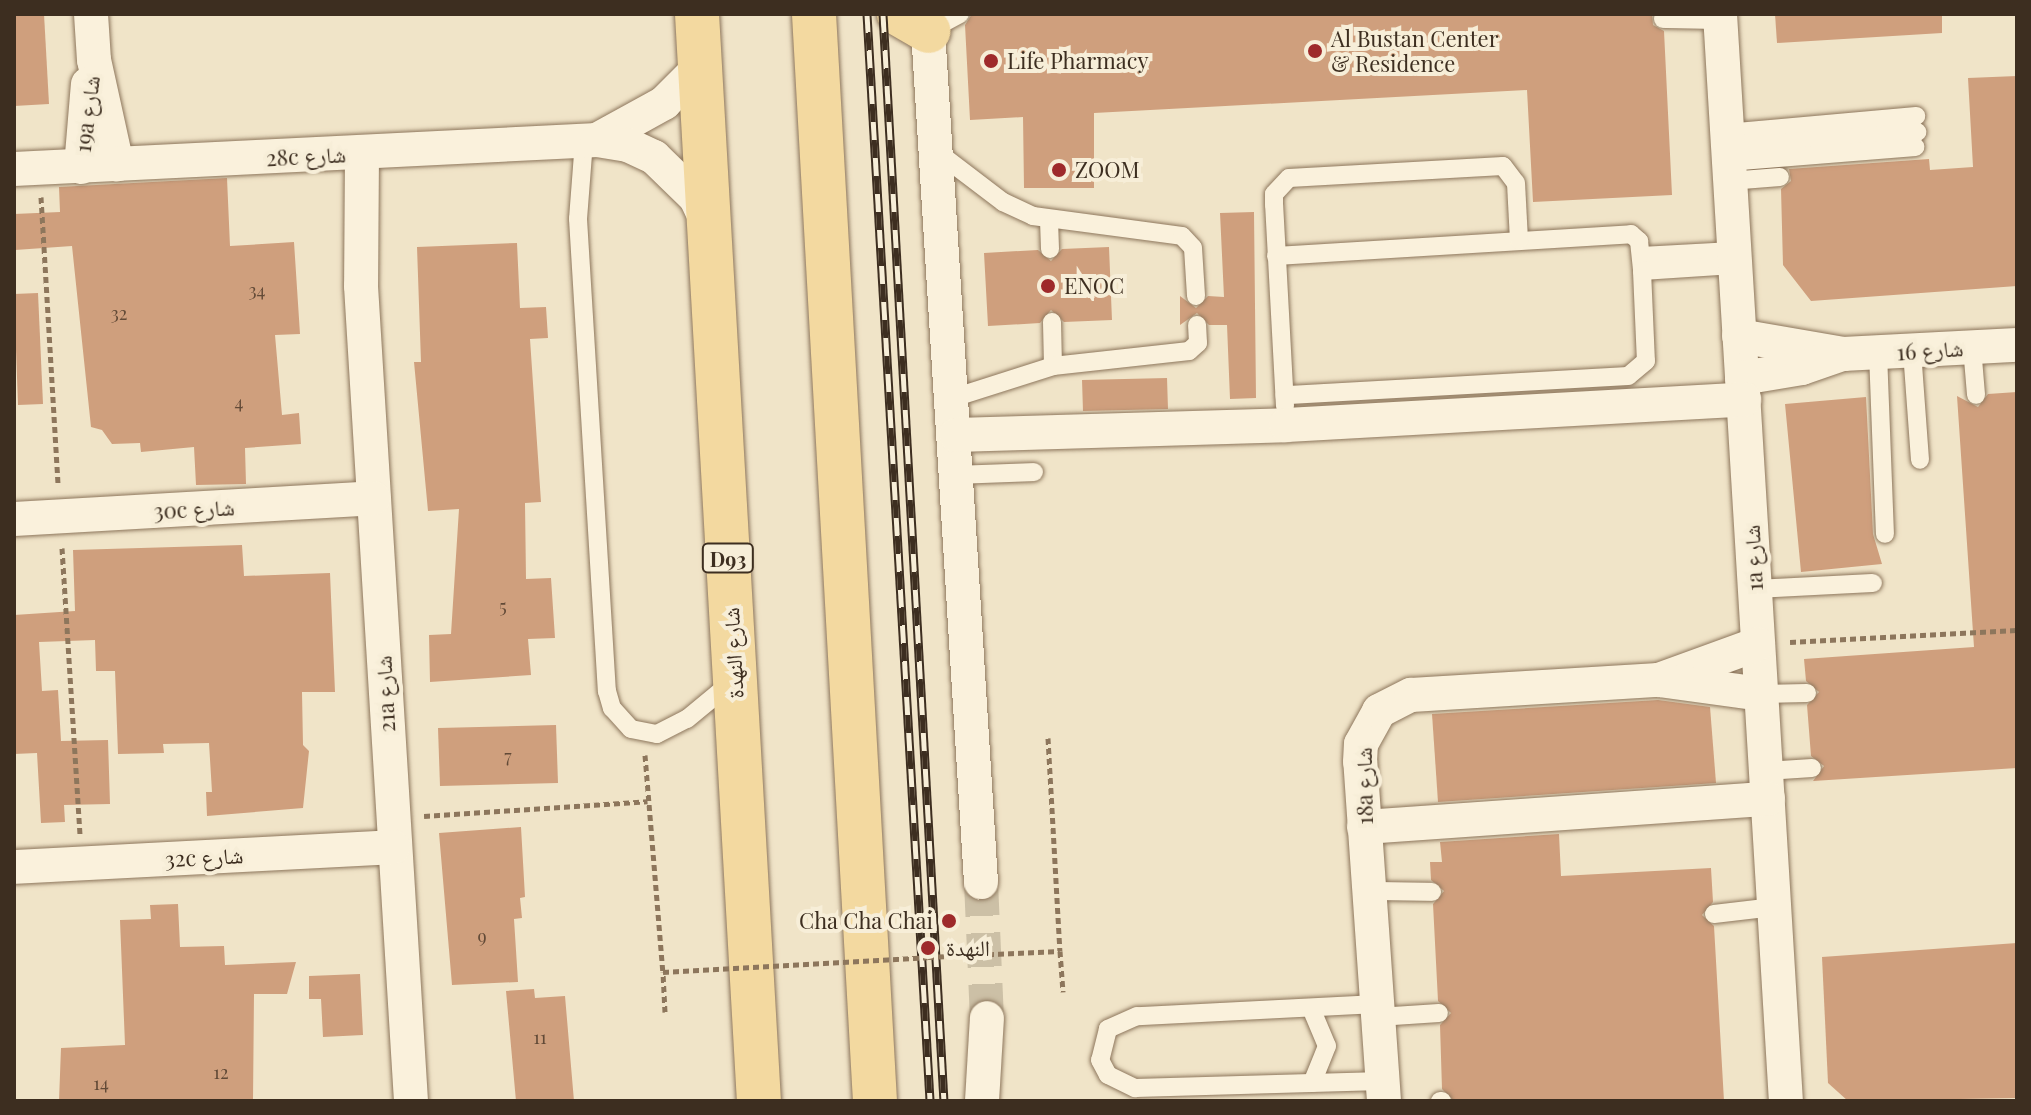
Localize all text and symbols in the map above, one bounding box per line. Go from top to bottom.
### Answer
place label: Al Bustan Center & Residence [1331,25,1498,76]
marker: Al Bustan Center & Residence [1306,42,1324,60]
place label: Life Pharmacy [1007,48,1149,74]
marker: Life Pharmacy [982,52,1000,70]
street label: 19a شارع [69,74,105,154]
street label: 28c شارع [265,141,347,171]
place label: ZOOM [1075,157,1140,183]
marker: ZOOM [1050,161,1068,179]
place label: ENOC [1064,273,1124,299]
marker: ENOC [1039,277,1057,295]
house number: 34 [248,279,266,301]
house number: 32 [111,302,127,324]
street label: شارع 16 [1896,335,1964,365]
house number: 4 [235,391,243,413]
street label: 30c شارع [153,494,235,524]
street label: 1a شارع [1738,524,1768,592]
road number: D93 [700,542,756,574]
house number: 5 [499,595,507,617]
street label: شارع النهدة [717,607,749,699]
street label: 21a شارع [370,655,400,733]
house number: 7 [504,745,512,767]
street label: 18a شارع [1350,747,1378,825]
street label: 32c شارع [164,842,244,872]
place label: Cha Cha Chai [799,908,933,934]
marker: Cha Cha Chai [940,912,958,930]
house number: 9 [477,925,487,947]
place label: النهدة [946,935,990,961]
marker: النهدة [917,937,939,959]
house number: 11 [533,1026,547,1048]
house number: 12 [213,1061,229,1083]
house number: 14 [93,1072,109,1094]

